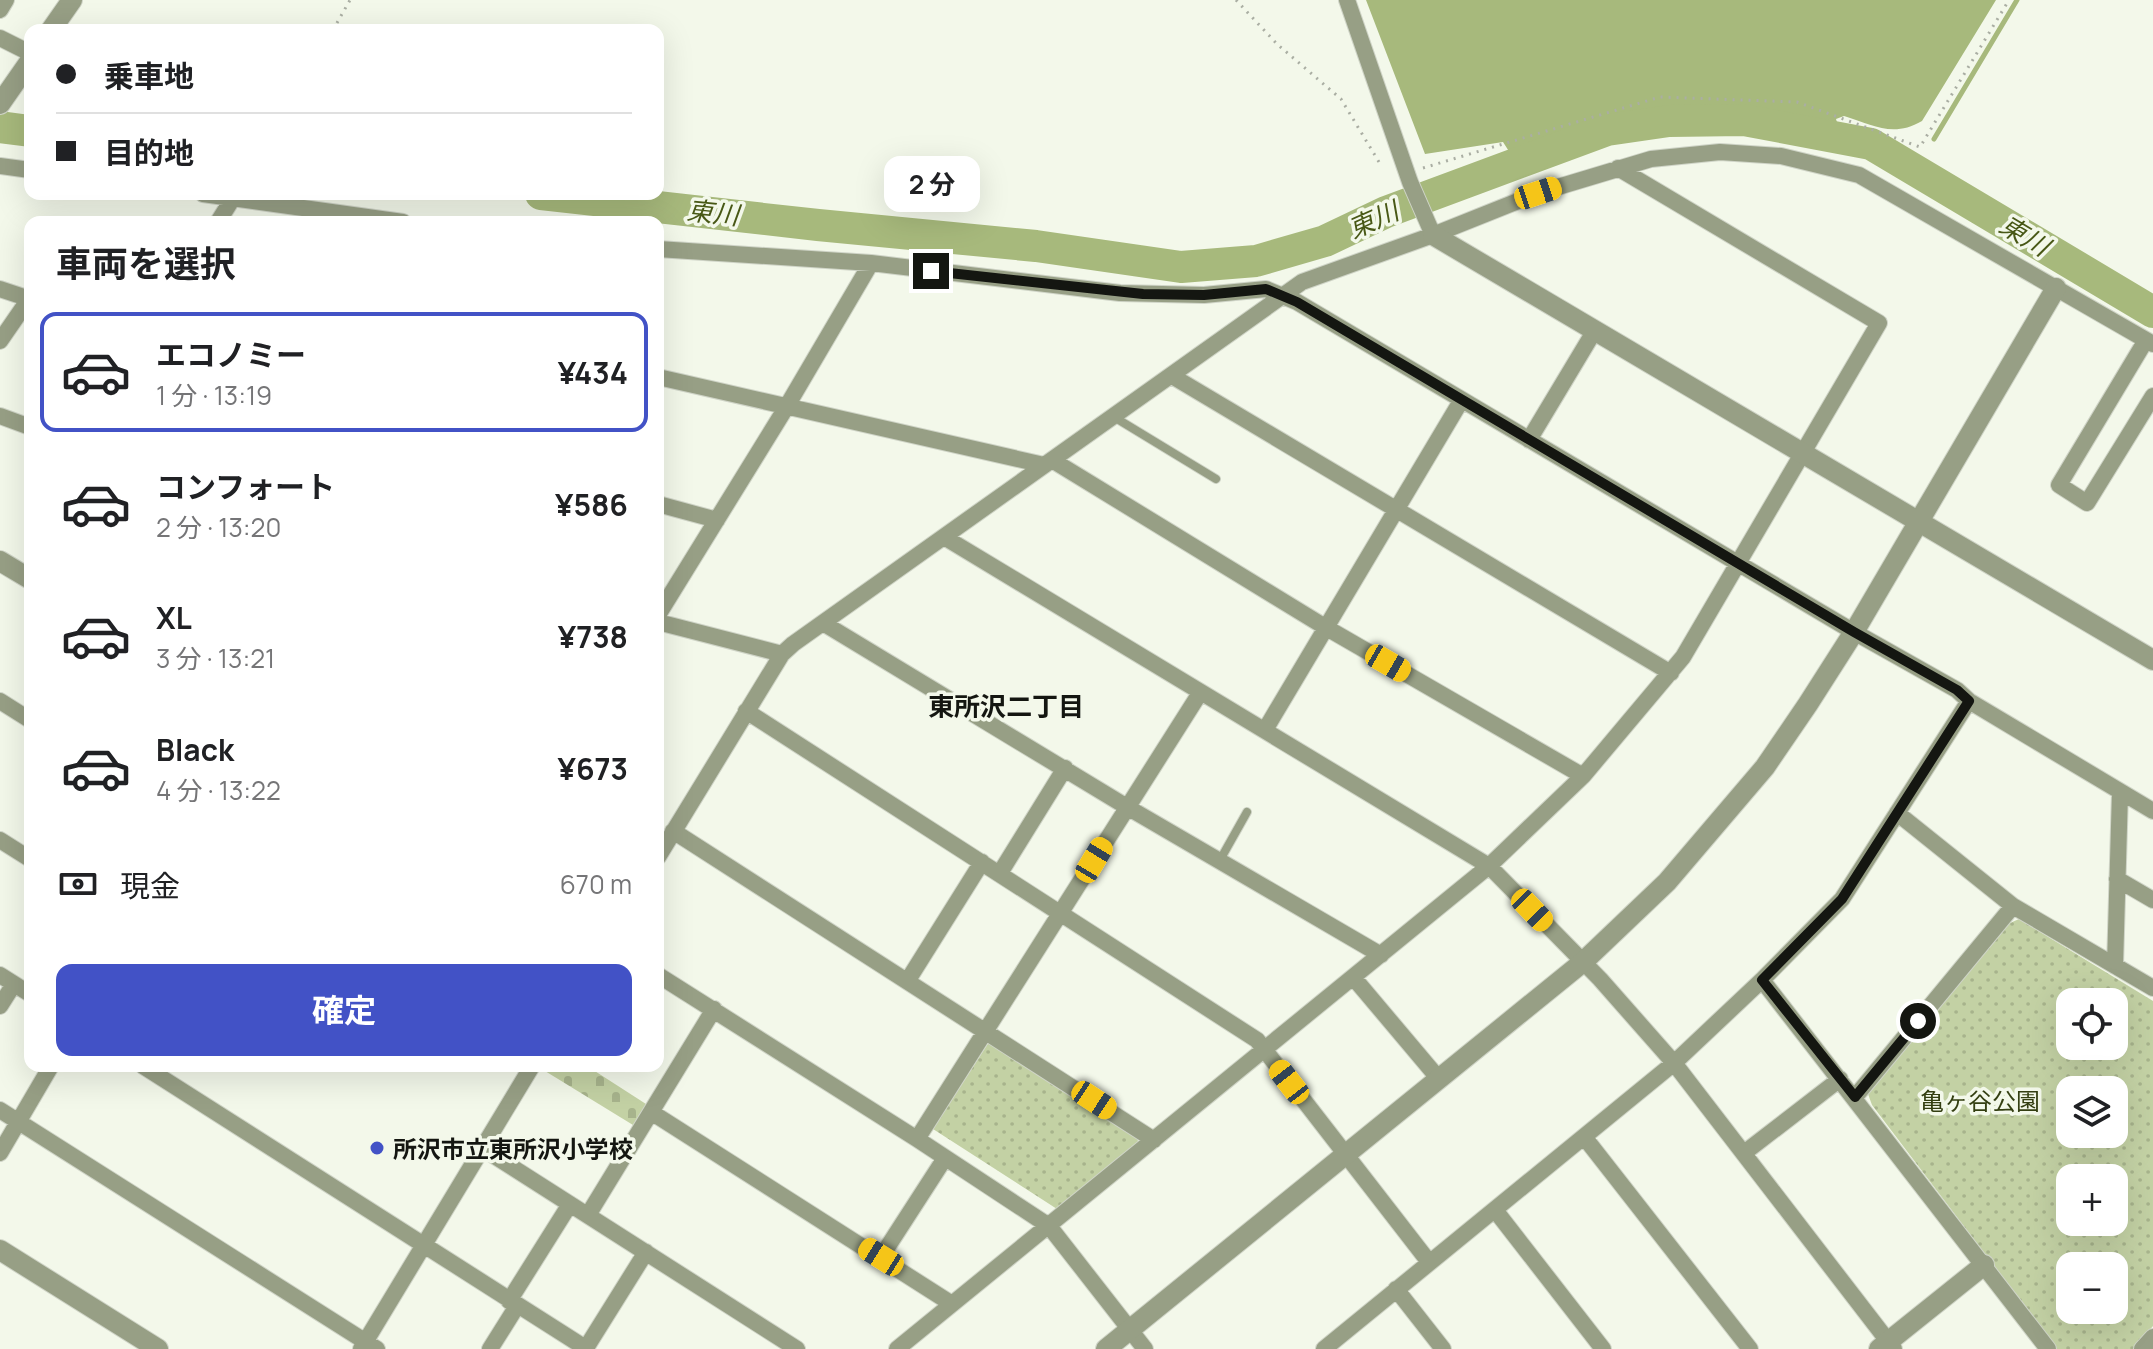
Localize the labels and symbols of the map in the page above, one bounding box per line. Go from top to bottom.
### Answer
callout: 2 分 [883,155,979,211]
car [1511,174,1565,212]
water label: 東川 [685,191,744,233]
water label: 東川 [1342,191,1407,246]
water label: 東川 [1993,206,2059,265]
route end [913,253,949,289]
car [1361,641,1415,685]
district label: 東所沢二丁目 [928,688,1084,724]
car [1071,833,1117,887]
car [1507,884,1557,936]
route start [1900,1003,1936,1039]
car [1265,1056,1313,1108]
car [1067,1077,1121,1123]
park label: 亀ヶ谷公園 [1920,1084,2040,1117]
place label: 所沢市立東所沢小学校 [393,1132,633,1165]
marker: 所沢市立東所沢小学校 [368,1139,386,1157]
car [854,1234,908,1280]

